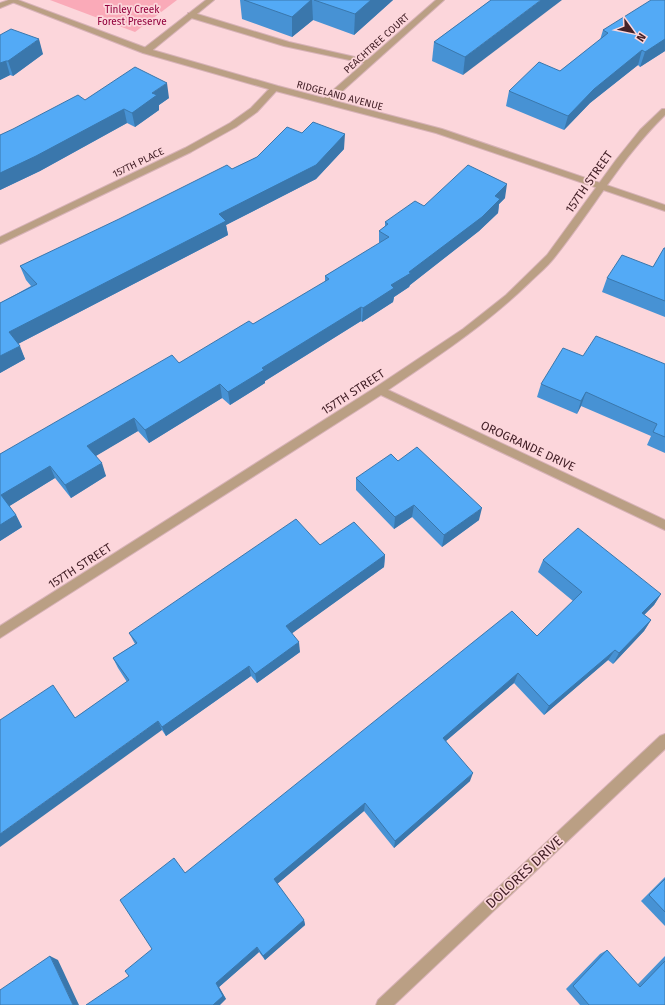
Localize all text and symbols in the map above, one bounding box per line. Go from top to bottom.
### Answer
park label: Tinley Creek Forest Preserve [97,4,167,28]
street label: PEACHTREE COURT [342,11,412,76]
north arrow [613,12,653,52]
text: N [634,31,648,44]
street label: RIDGELAND AVENUE [295,79,384,113]
street label: 157TH PLACE [111,145,166,180]
street label: 157TH STREET [562,148,616,216]
street label: 157TH STREET [319,366,388,418]
street label: OROGRANDE DRIVE [479,418,577,474]
street label: 157TH STREET [46,540,115,592]
street label: DOLORES DRIVE [482,832,566,912]

